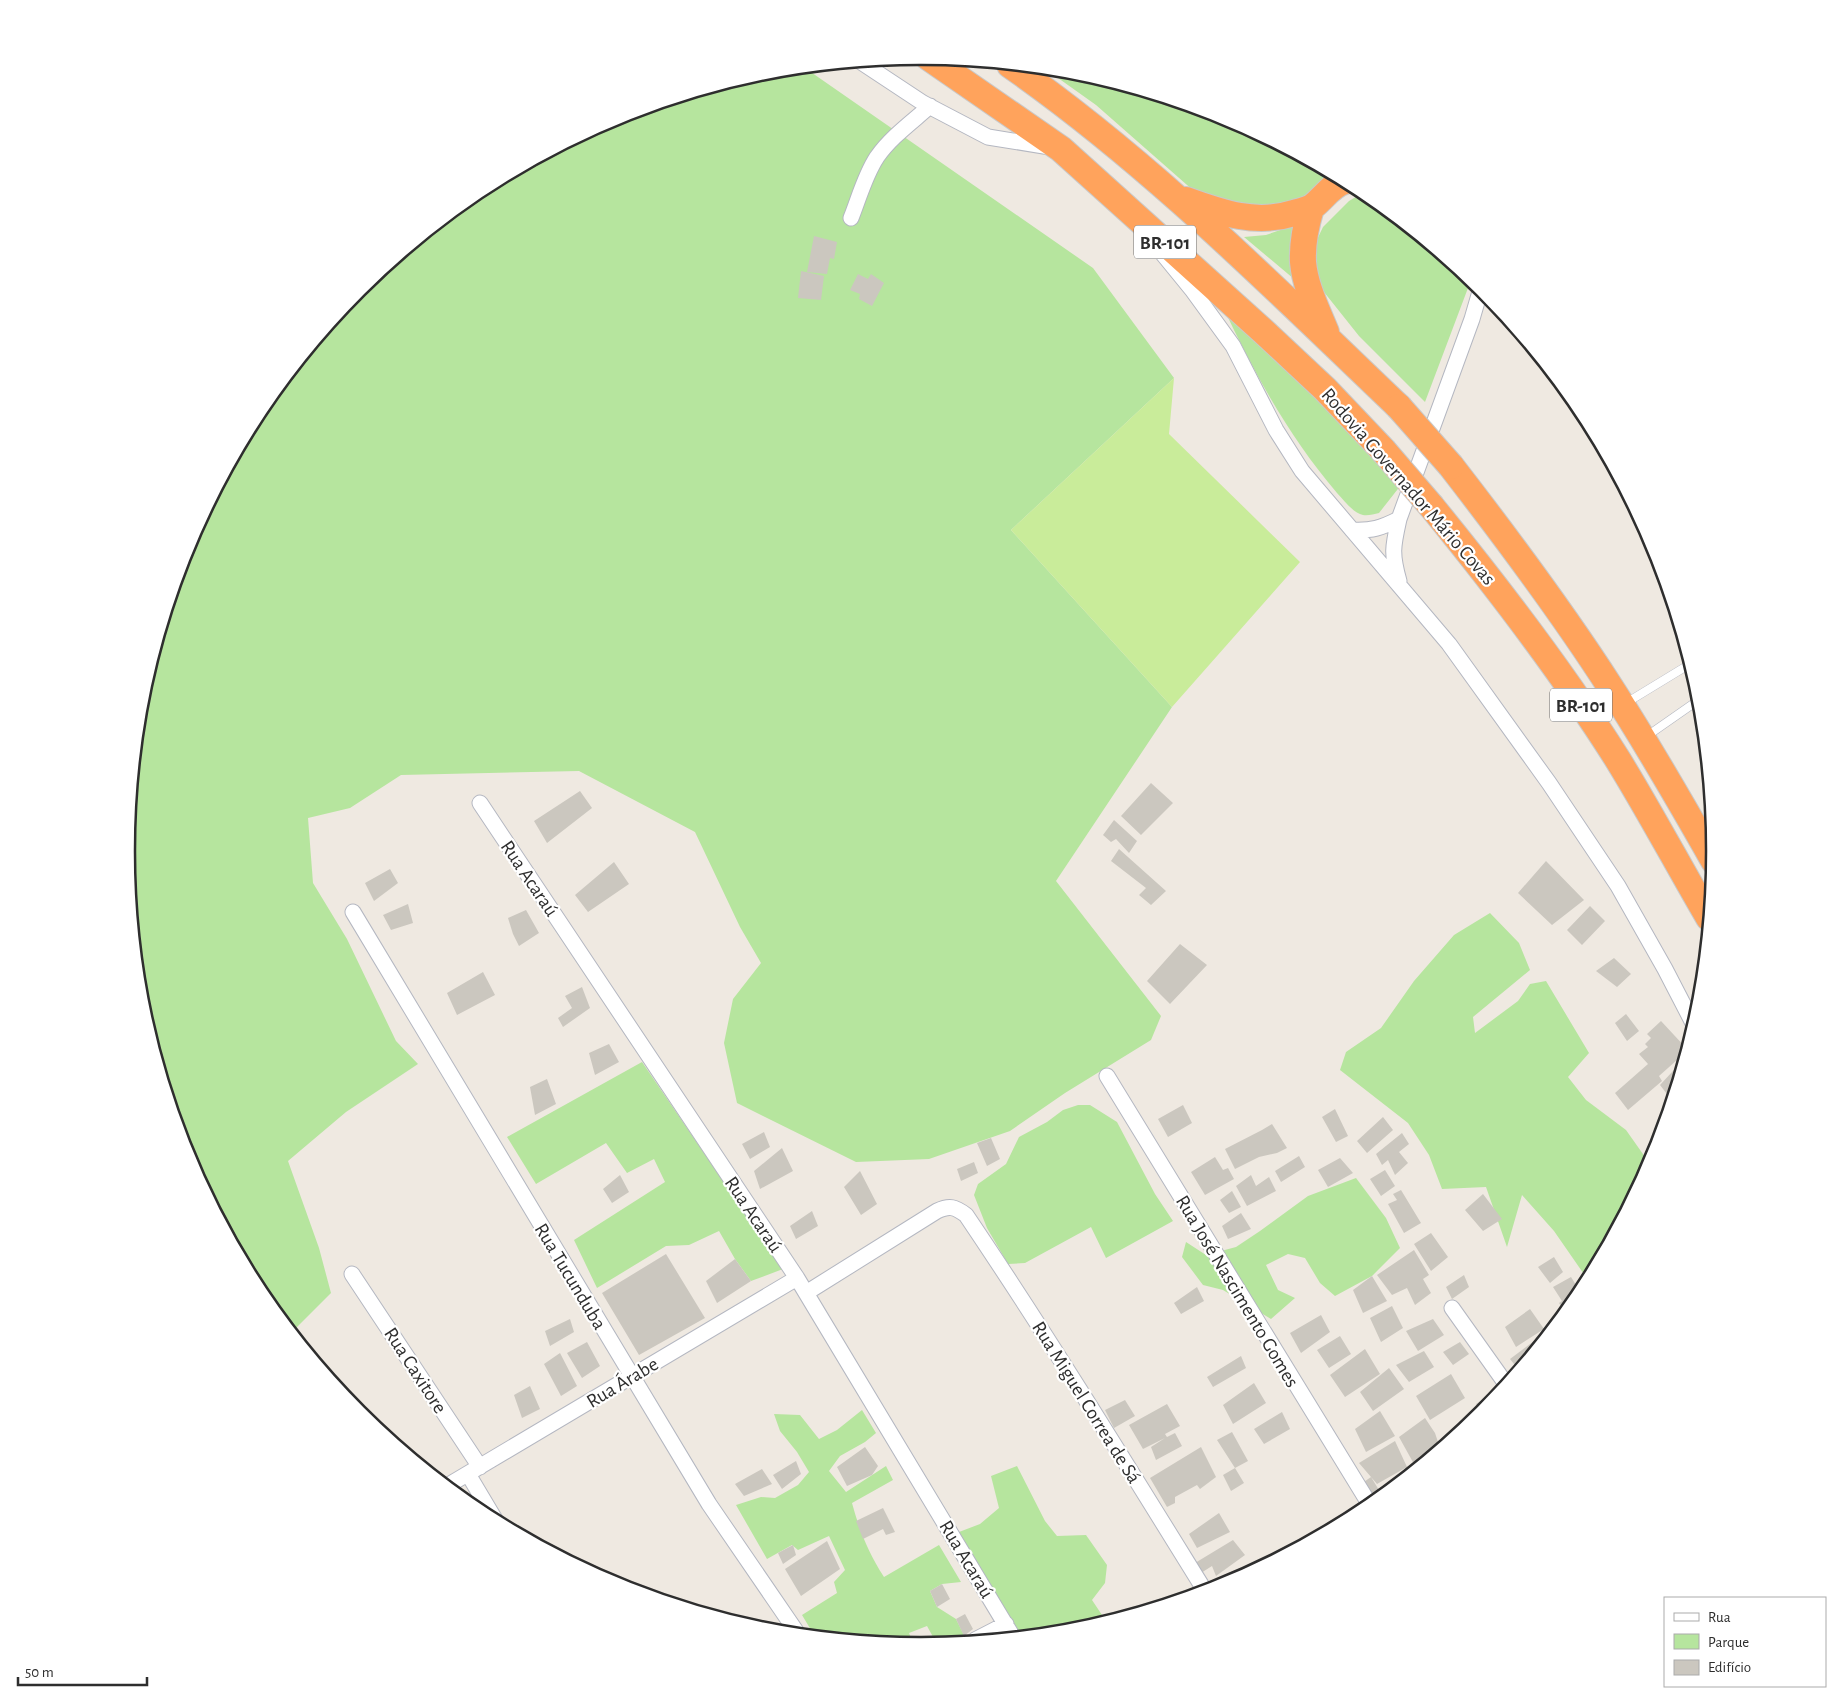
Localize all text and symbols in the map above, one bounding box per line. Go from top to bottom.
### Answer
road number: BR-101 [1134,226,1196,258]
street label: Rodovia Governador Mário Covas [1318,384,1499,589]
road number: BR-101 [1550,688,1612,722]
street label: Rua Acaraú [497,837,562,920]
street label: Rua Acaraú [721,1173,786,1256]
street label: Rua José Nascimento Gomes [1172,1192,1302,1391]
street label: Rua Tucunduba [531,1220,610,1333]
street label: Rua Miguel Correa de Sá [1028,1318,1144,1487]
street label: Rua Caxitore [380,1324,450,1417]
street label: Rua Árabe [583,1353,662,1412]
street label: Rua Acaraú [935,1517,997,1602]
legend [1664,1597,1826,1687]
text: Rua [1708,1610,1731,1625]
text: Parque [1708,1635,1749,1650]
scale bar [18,1654,146,1686]
text: Edifício [1708,1660,1751,1675]
text: 50 m [25,1665,54,1680]

